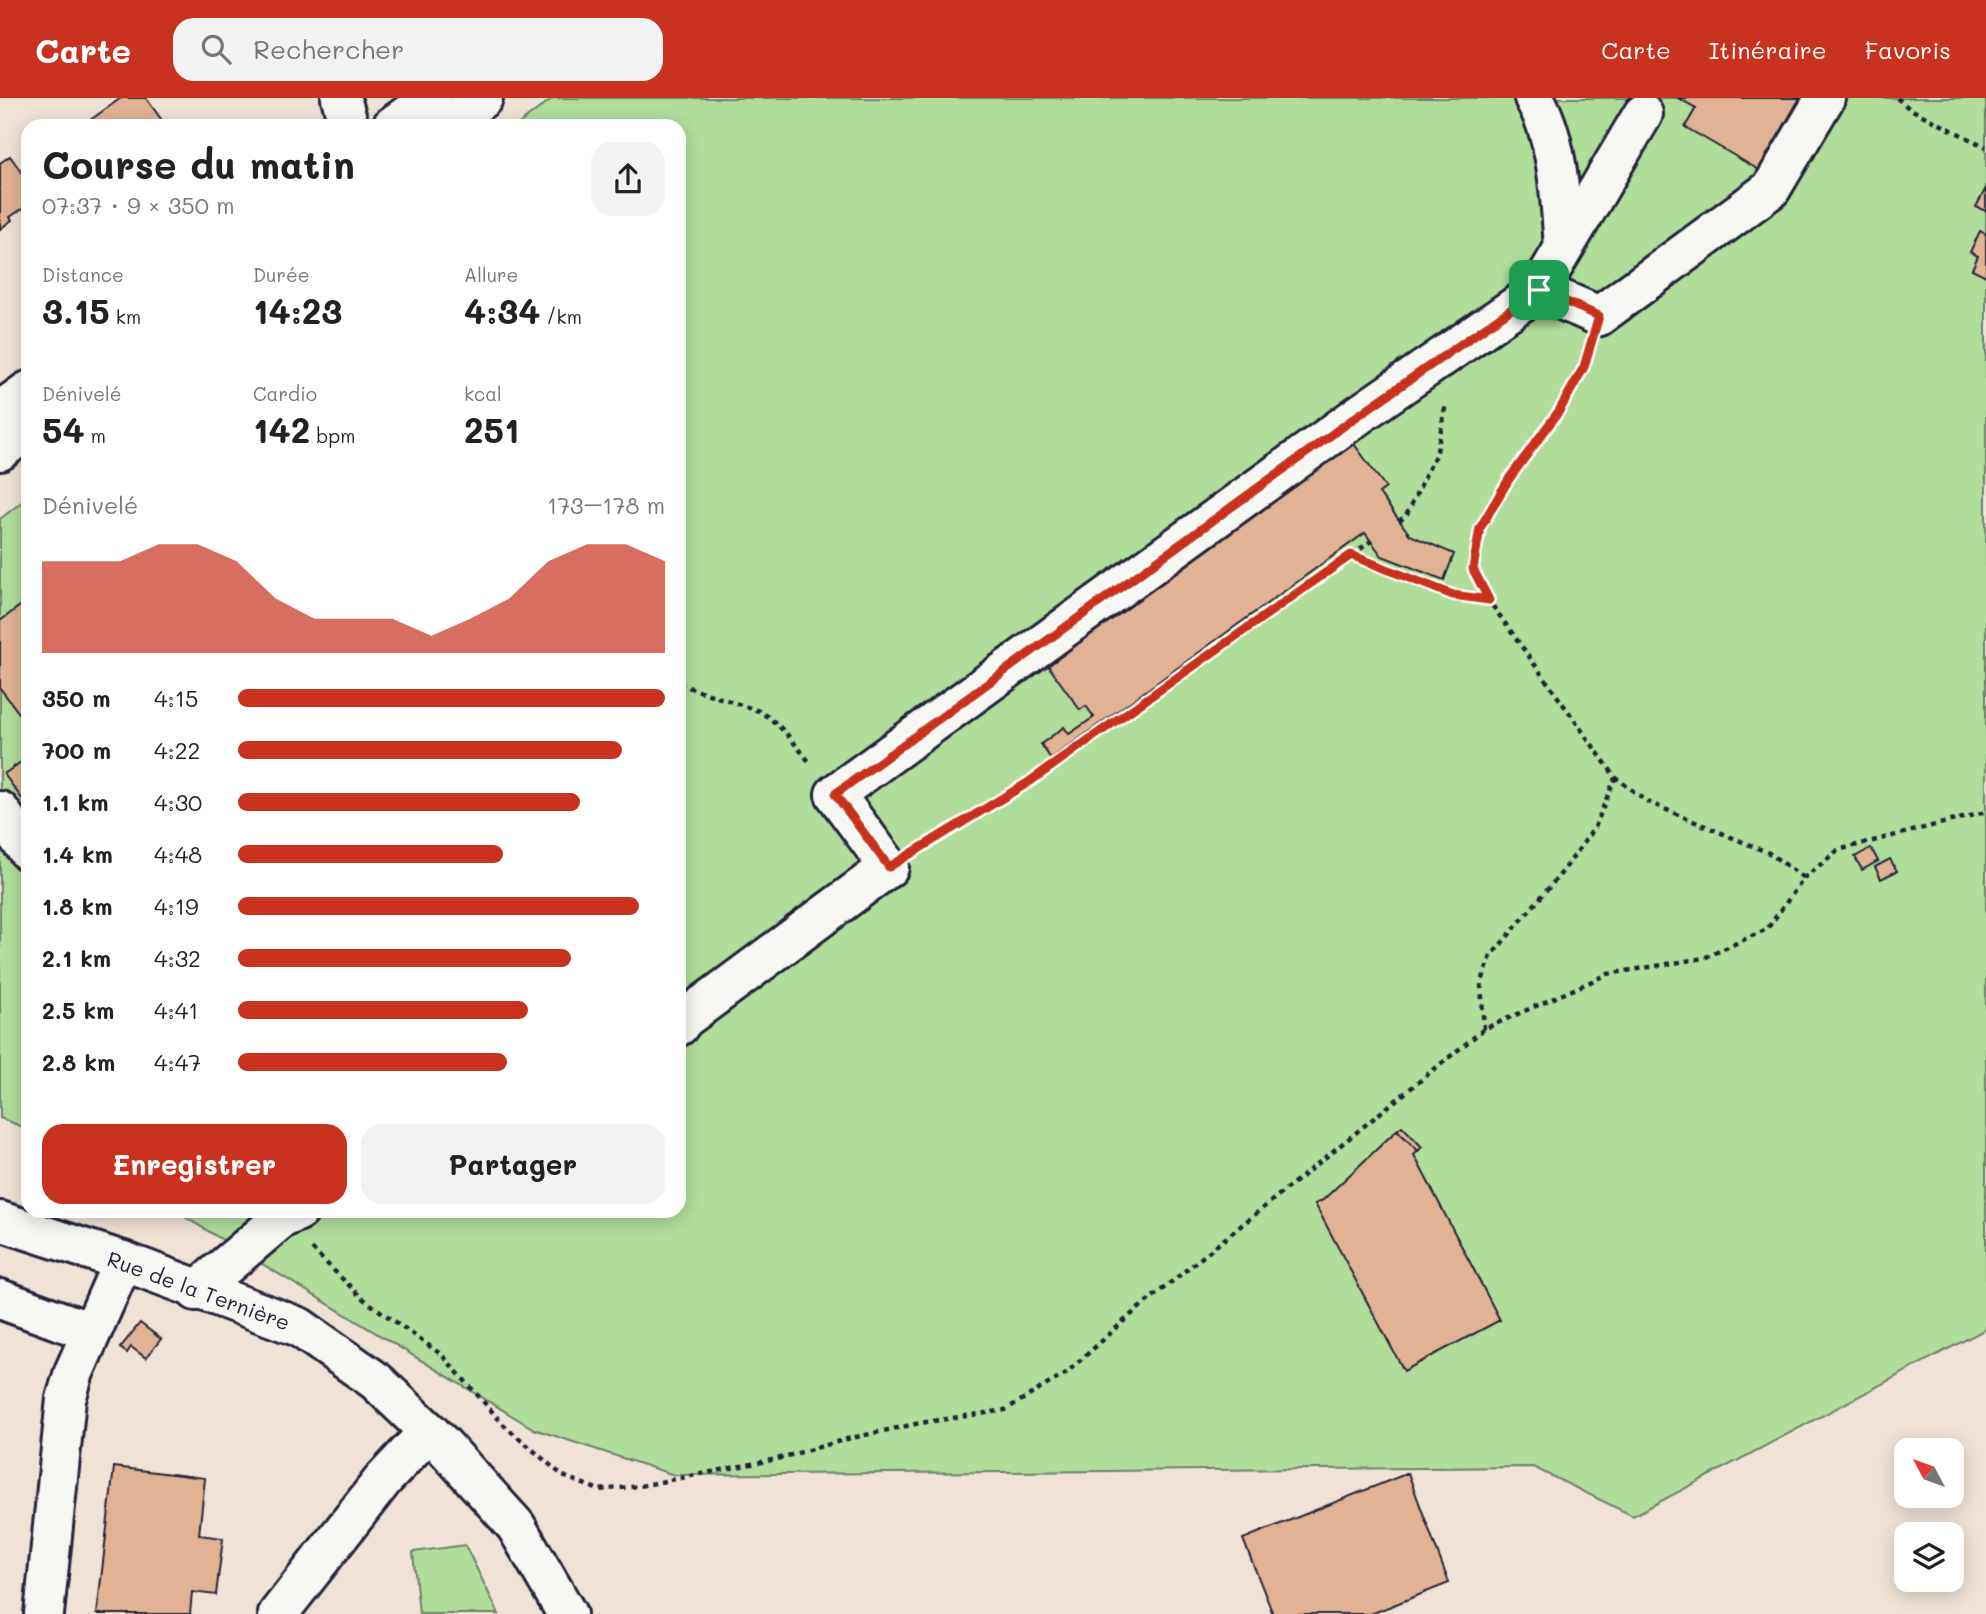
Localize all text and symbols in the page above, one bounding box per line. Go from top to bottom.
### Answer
search box [173,18,663,81]
text: Carte [35,28,131,71]
icon: search [197,30,235,68]
text: Rechercher [253,32,404,66]
text: Carte [1601,34,1671,65]
text: Itinéraire [1709,34,1827,65]
text: Favoris [1865,34,1951,65]
text: Course du matin [42,139,355,189]
button: share [591,142,665,216]
text: 07:37 · 9 × 350 m [42,190,235,220]
pin [1509,260,1569,320]
text: Distance [42,262,124,287]
text: Durée [253,262,310,287]
text: Allure [464,262,518,287]
icon: arrive [1520,271,1558,309]
text: 3.15 [42,287,110,333]
text: 14:23 [253,287,342,333]
text: 4:34 [464,287,540,333]
text: km [110,304,141,329]
text: /km [540,304,582,329]
text: Dénivelé [42,381,122,406]
text: Cardio [253,381,317,406]
text: kcal [464,381,502,406]
text: 54 [42,406,85,452]
text: 142 [253,406,310,452]
text: 251 [464,406,520,452]
text: m [85,423,106,448]
text: bpm [310,423,355,448]
text: Dénivelé [42,490,138,520]
text: 173–178 m [547,490,665,520]
text: 350 m [42,683,111,713]
text: 4:15 [154,683,198,713]
text: 700 m [42,735,111,765]
text: 4:22 [154,735,200,765]
text: 1.1 km [42,787,108,817]
text: 4:30 [154,787,202,817]
text: 1.4 km [42,839,113,869]
text: 4:48 [154,839,202,869]
text: 1.8 km [42,891,112,921]
text: 4:19 [154,891,199,921]
text: 2.1 km [42,943,111,973]
text: 4:32 [154,943,201,973]
text: 2.5 km [42,995,114,1025]
text: 4:41 [154,995,198,1025]
text: 2.8 km [42,1047,115,1077]
text: 4:47 [154,1047,201,1077]
button: Enregistrer [42,1124,347,1204]
button: Partager [361,1124,665,1204]
street label: Rue de la Ternière [104,1244,294,1336]
north arrow [1894,1438,1964,1508]
map controls [1894,1438,1964,1592]
button: layers [1894,1522,1964,1592]

